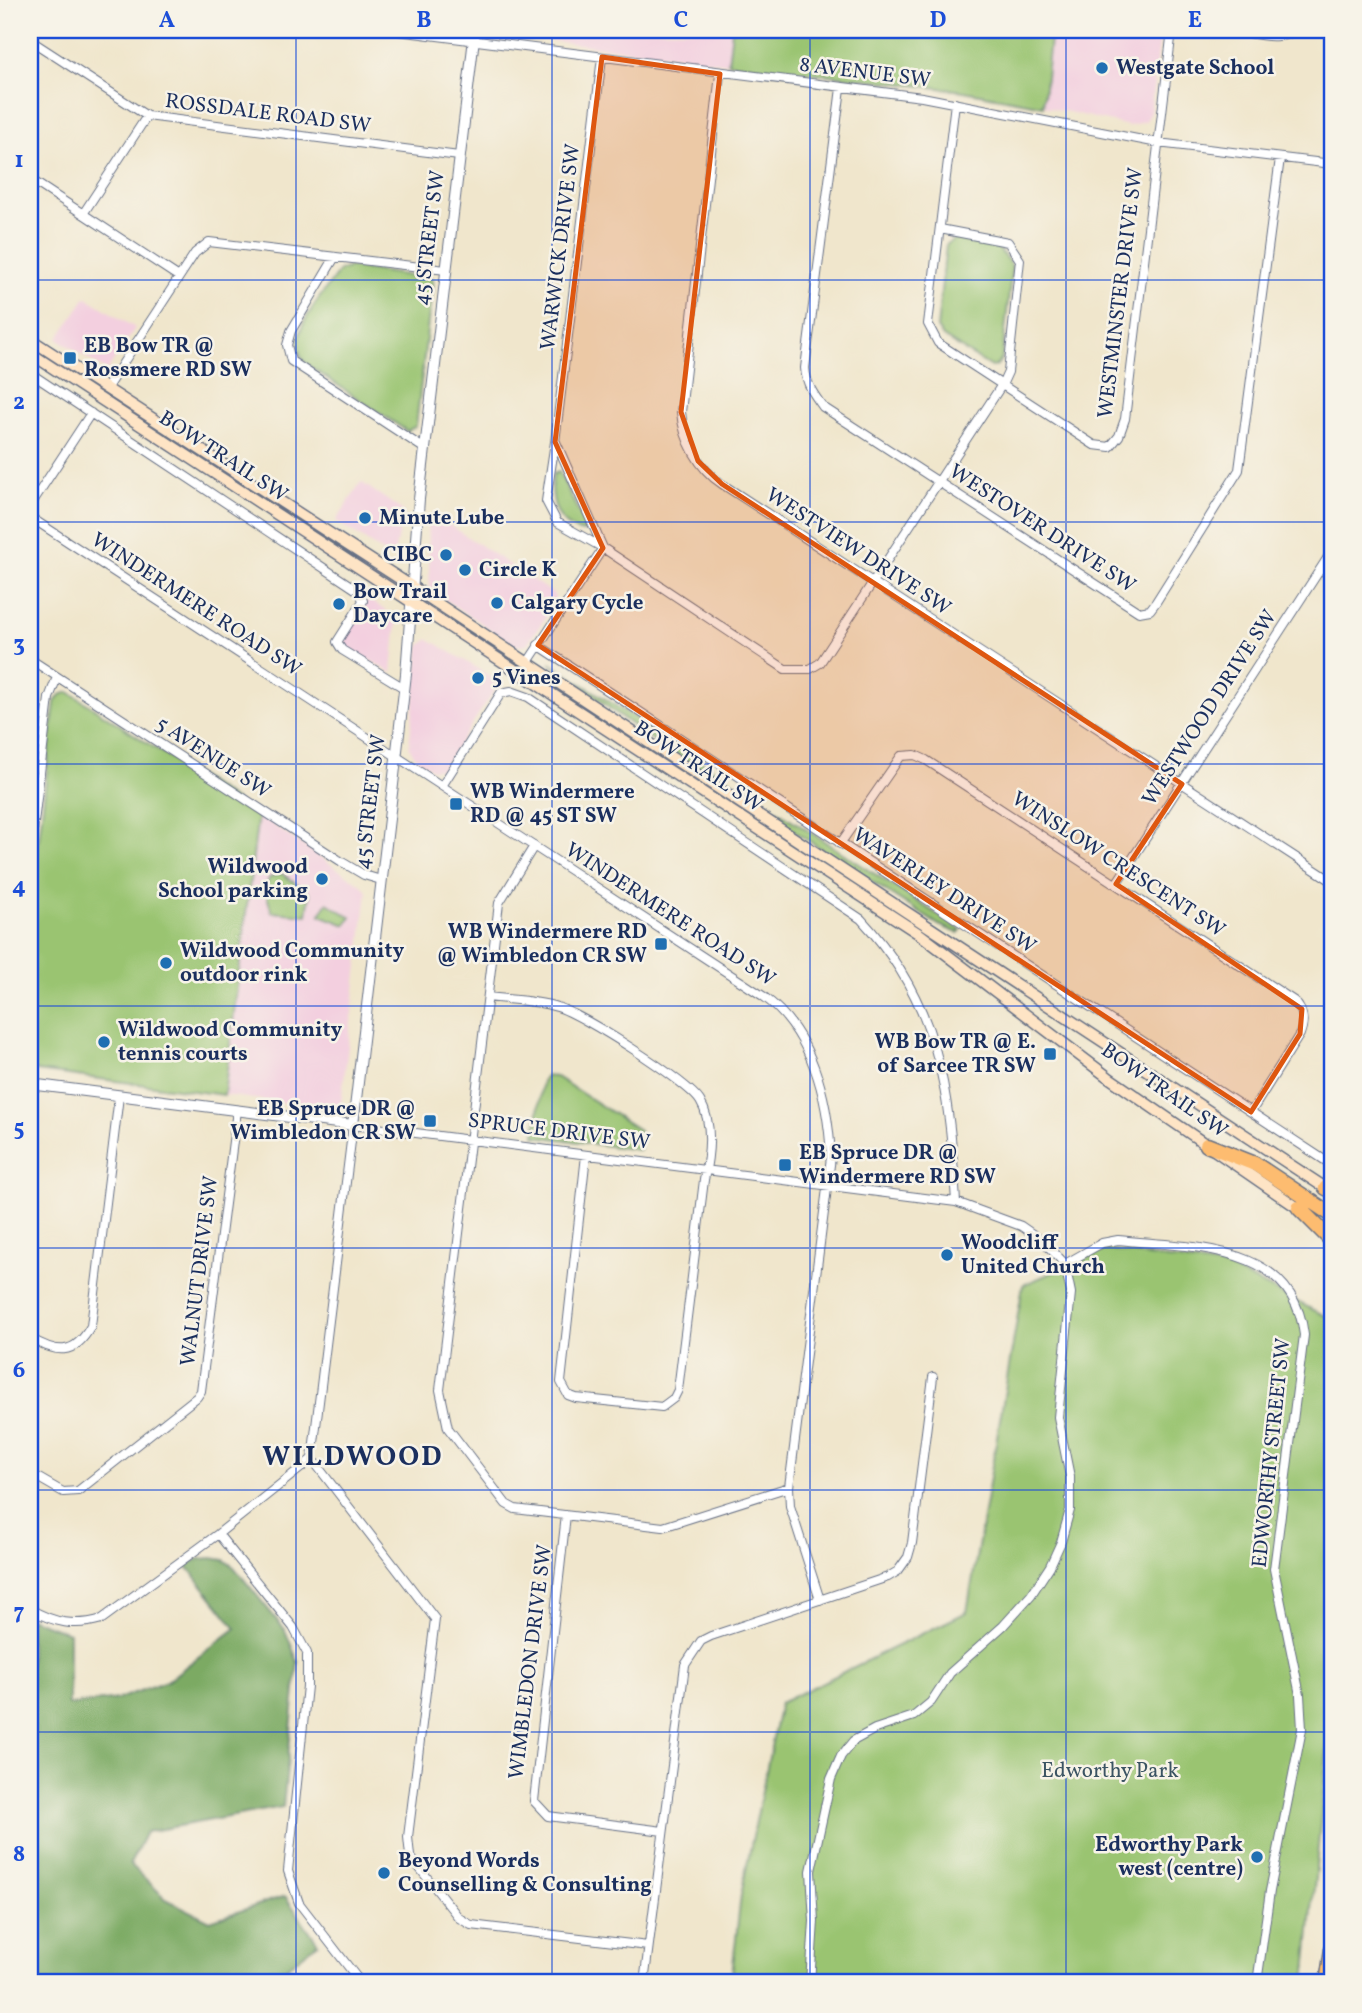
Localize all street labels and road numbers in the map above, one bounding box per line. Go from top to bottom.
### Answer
street label: 8 AVENUE SW [798,51,932,95]
street label: ROSSDALE ROAD SW [163,87,373,141]
street label: WARWICK DRIVE SW [534,142,588,352]
street label: WESTMINSTER DRIVE SW [1091,166,1151,420]
street label: 45 STREET SW [407,169,453,307]
street label: BOW TRAIL SW [153,404,293,510]
street label: WESTOVER DRIVE SW [943,458,1141,600]
street label: WESTVIEW DRIVE SW [760,481,956,623]
street label: WINDERMERE ROAD SW [85,526,307,684]
street label: WESTWOOD DRIVE SW [1136,604,1284,812]
street label: 5 AVENUE SW [150,710,276,806]
street label: BOW TRAIL SW [628,714,768,820]
street label: 45 STREET SW [348,733,394,871]
street label: WINSLOW CRESCENT SW [1006,785,1230,945]
street label: WAVERLEY DRIVE SW [847,821,1041,961]
street label: WINDERMERE ROAD SW [559,836,781,994]
street label: BOW TRAIL SW [1095,1036,1233,1146]
street label: SPRUCE DRIVE SW [466,1106,652,1158]
street label: WALNUT DRIVE SW [174,1174,226,1368]
street label: EDWORTHY STREET SW [1246,1337,1298,1569]
street label: WIMBLEDON DRIVE SW [502,1543,560,1781]

